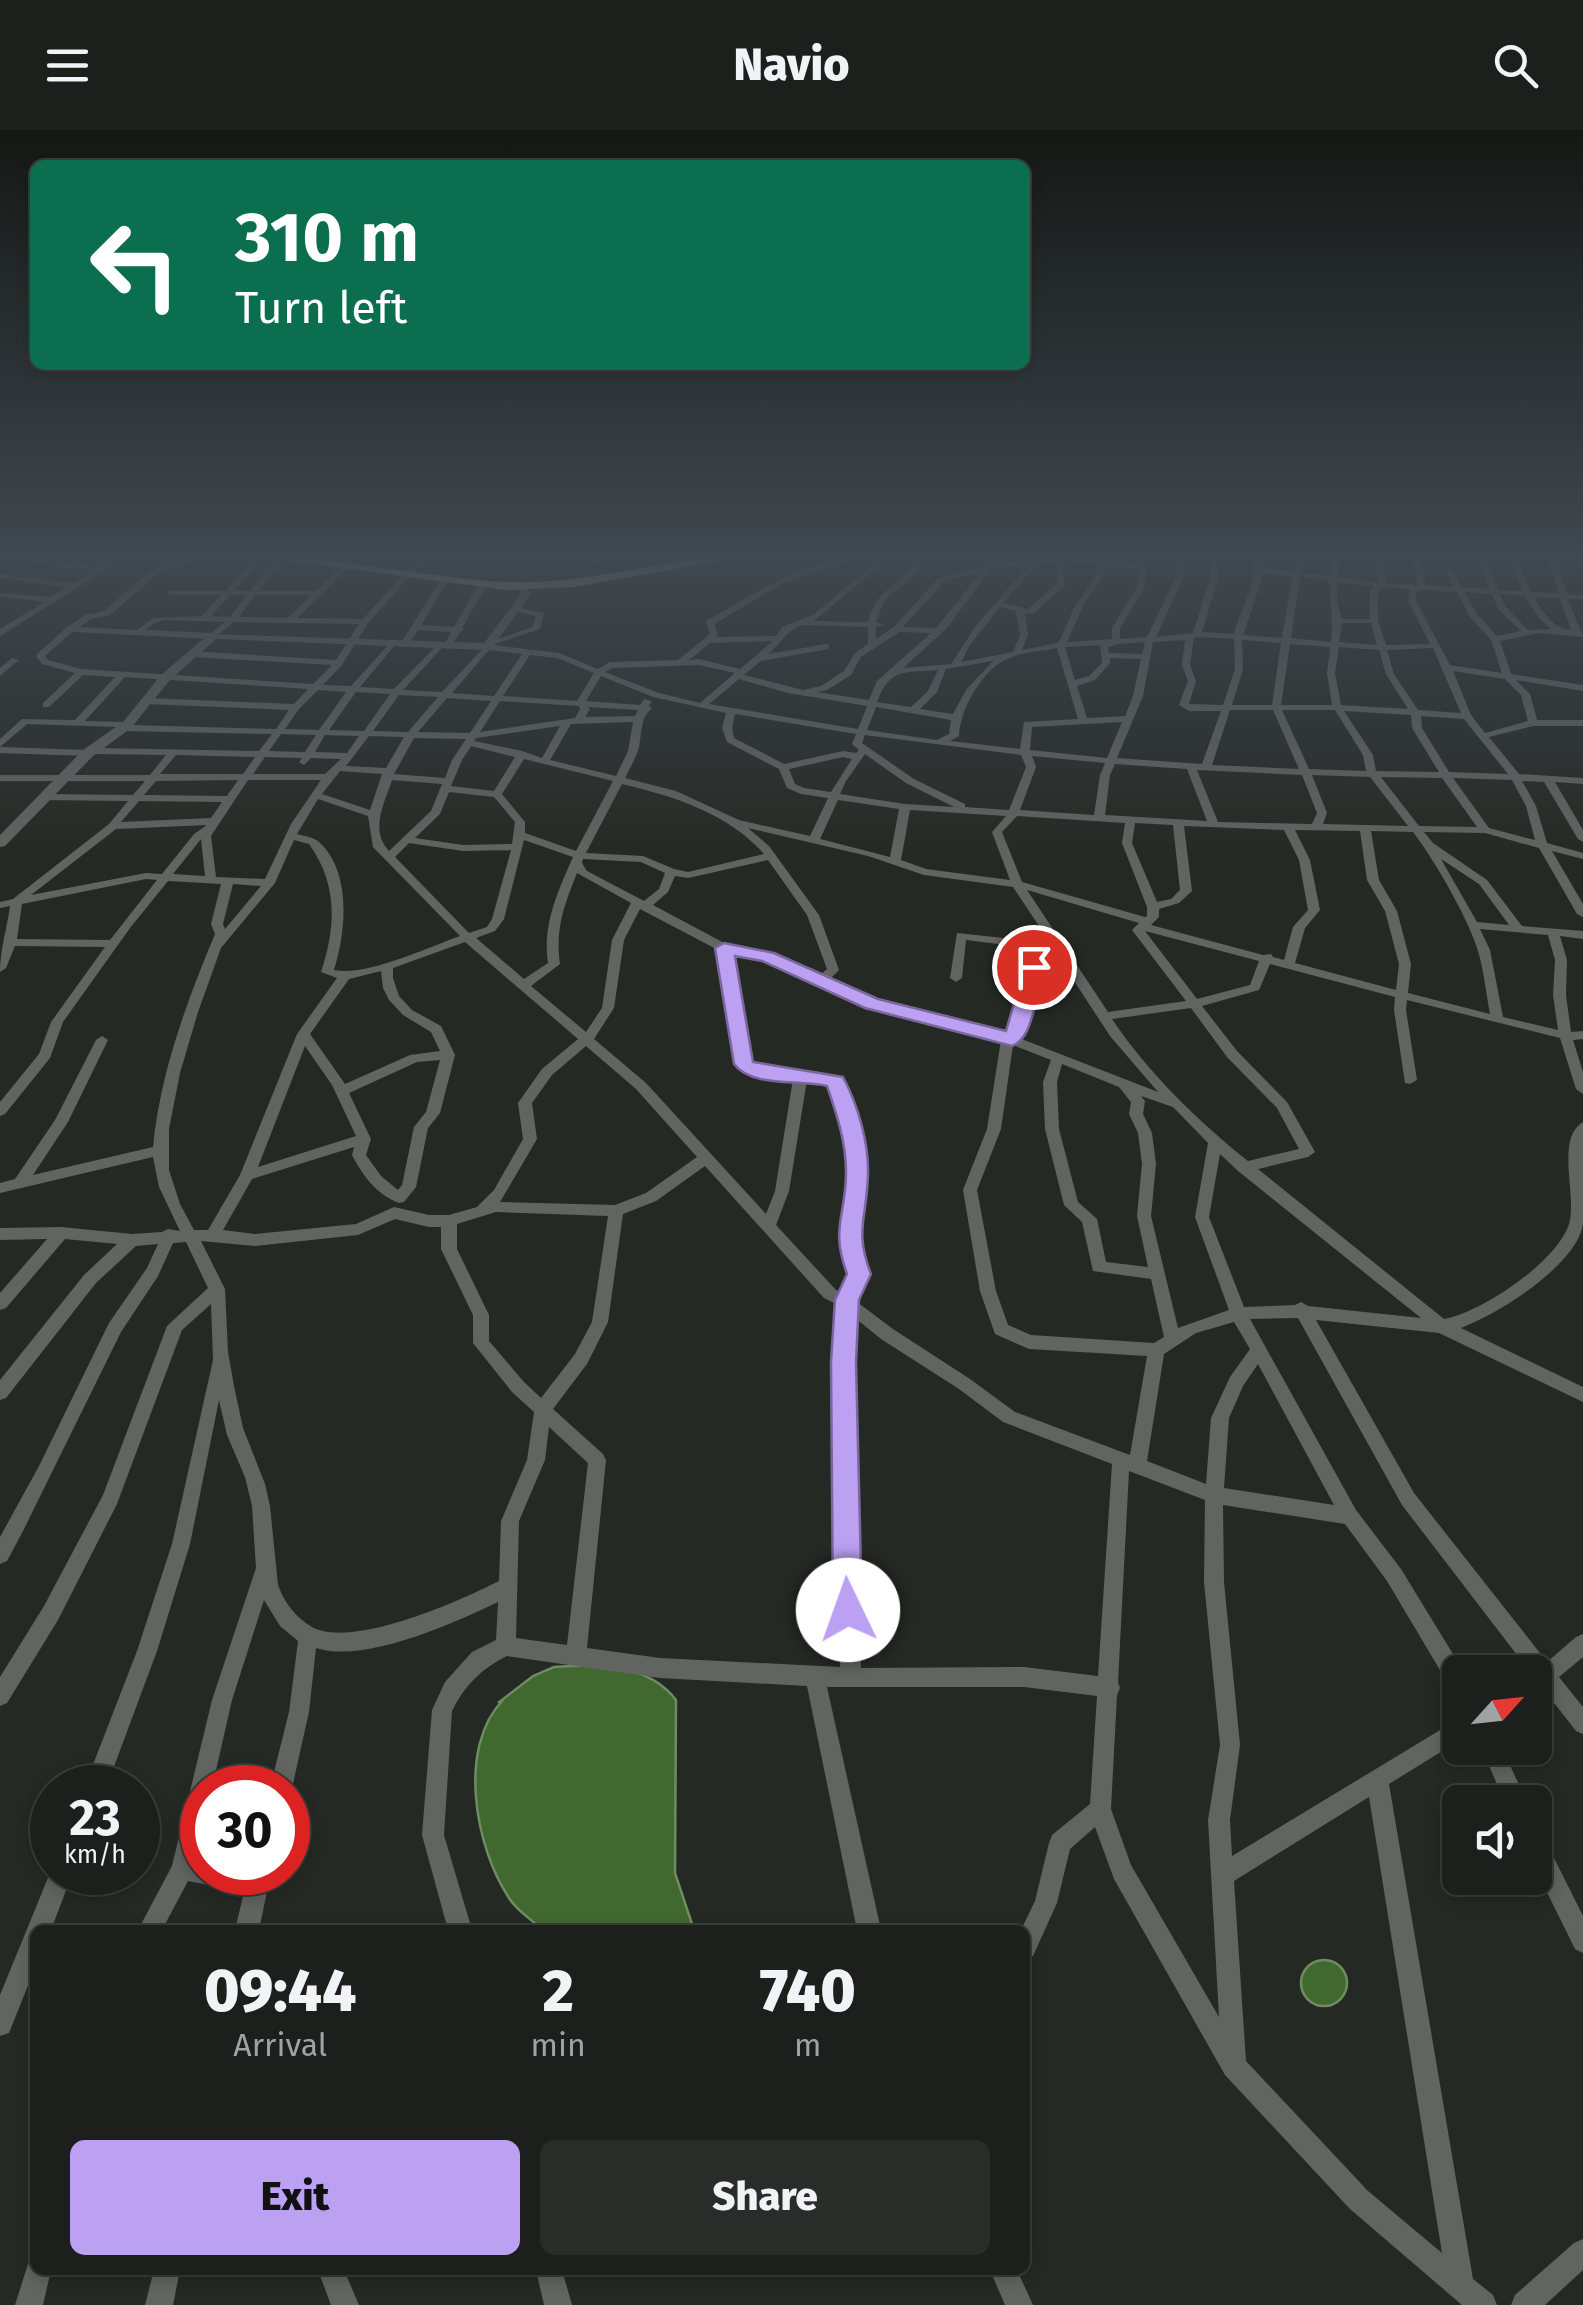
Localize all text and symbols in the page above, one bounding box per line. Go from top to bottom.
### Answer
icon: menu [40,38,95,93]
text: Navio [733,38,850,92]
icon: search [1488,38,1543,93]
text: 310 m [235,196,419,280]
icon: left [70,200,200,330]
text: Turn left [235,281,407,335]
pin [992,925,1077,1010]
icon: arrive [1007,940,1062,995]
position arrow [796,1558,900,1662]
north arrow [1442,1655,1552,1765]
map controls [1442,1655,1552,1895]
speed limit sign: 30 [180,1765,310,1895]
button: sound [1442,1785,1552,1895]
text: 23 [69,1788,121,1848]
text: km/h [64,1840,126,1870]
text: 09:44 [204,1955,356,2027]
text: 2 [542,1955,574,2027]
text: 740 [760,1955,856,2027]
text: Arrival [233,2026,327,2064]
text: min [530,2026,586,2064]
text: m [794,2026,822,2064]
button: Exit [70,2140,520,2255]
button: Share [540,2140,990,2255]

